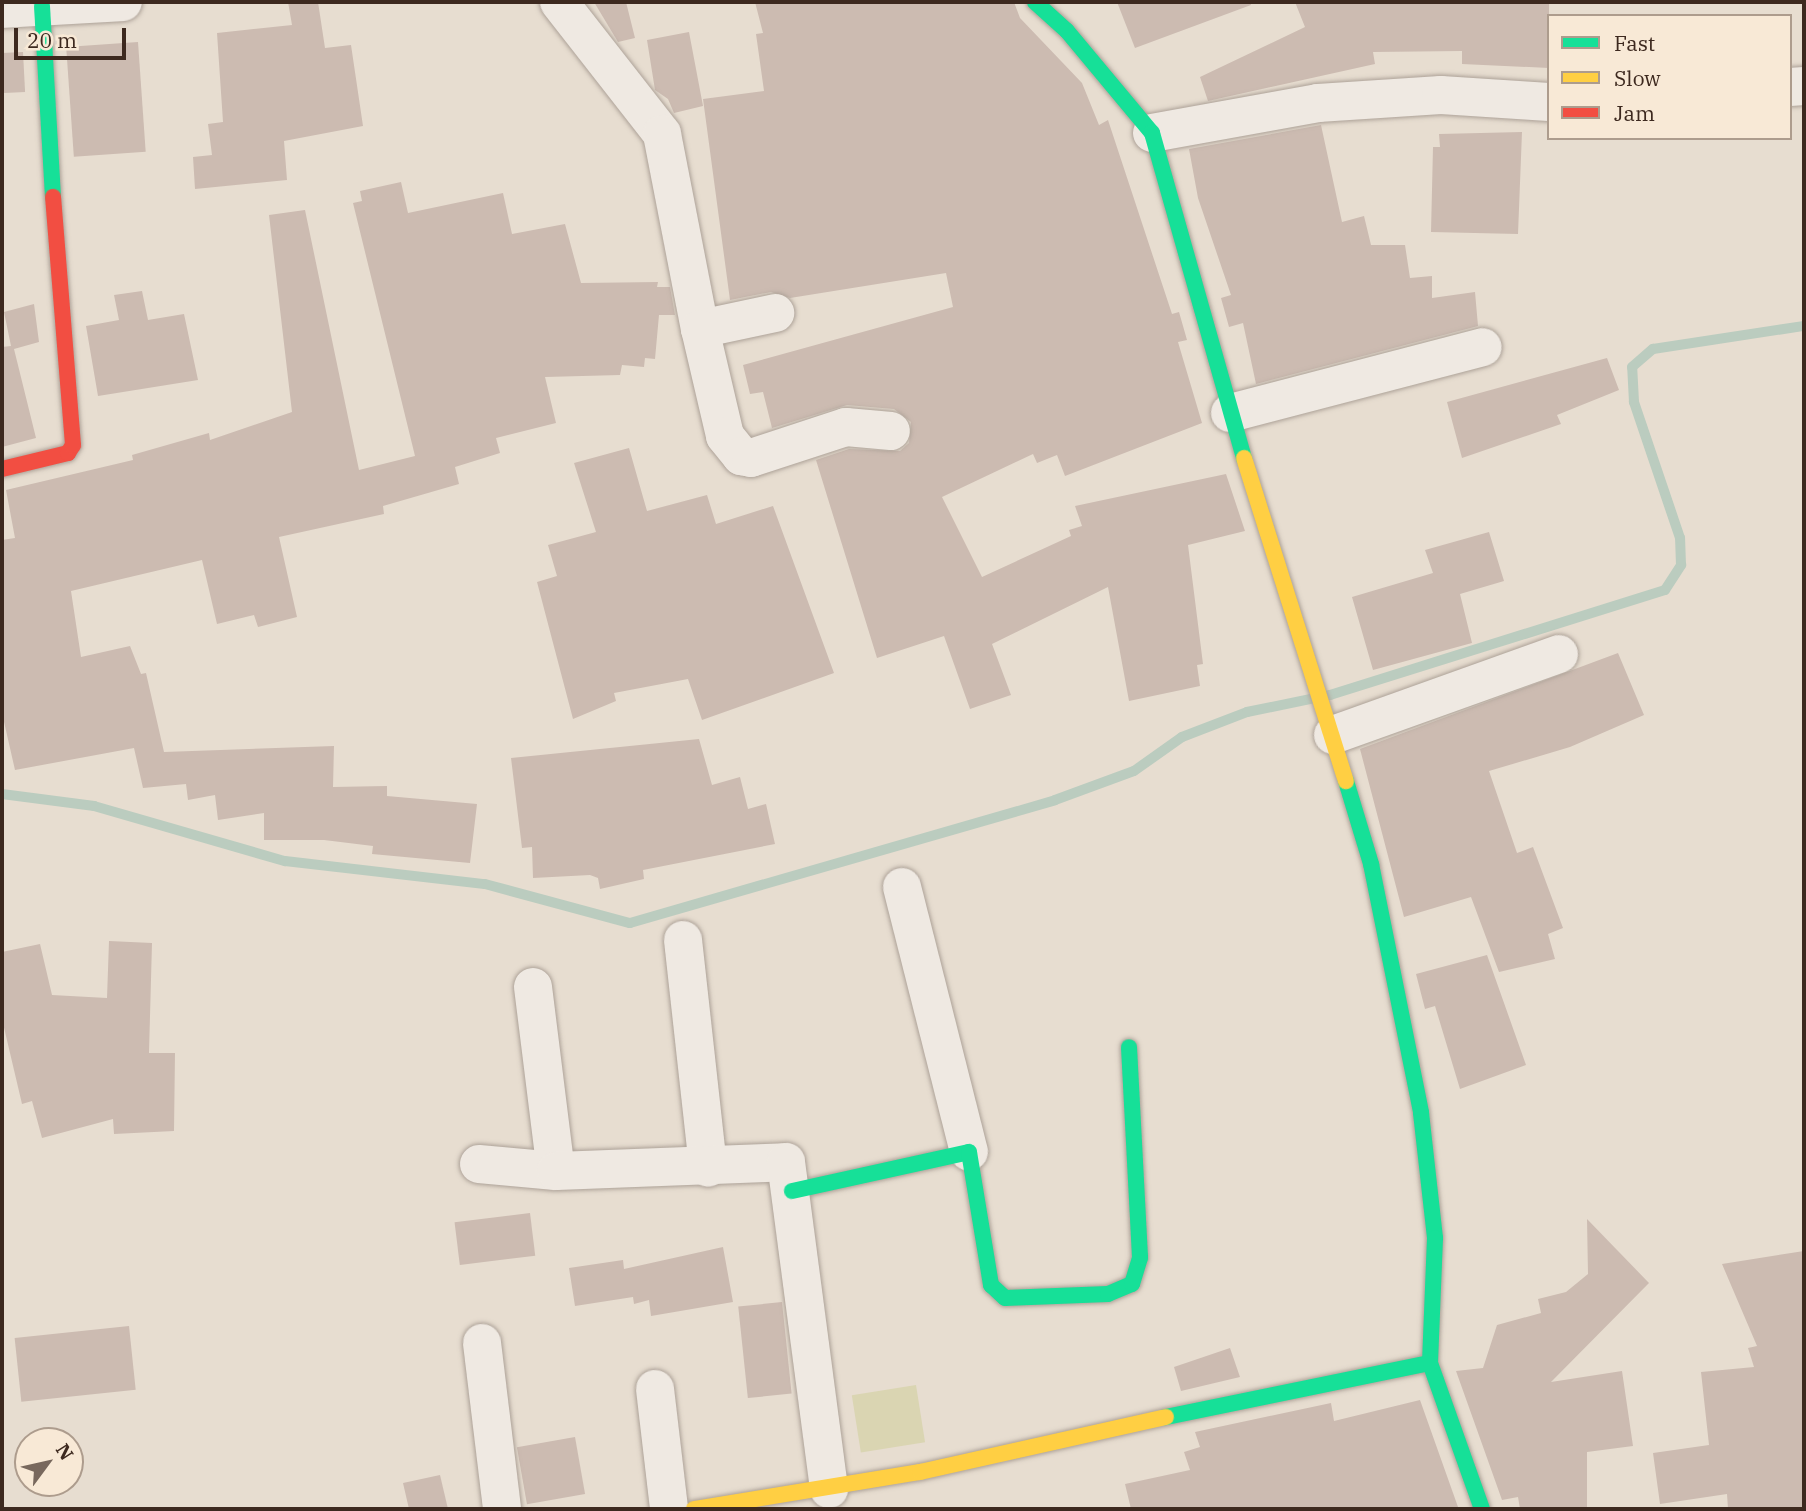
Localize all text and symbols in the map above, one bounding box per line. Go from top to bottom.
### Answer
scale bar [18,14,130,58]
legend [1547,14,1792,140]
text: 20 m [27,26,77,54]
text: Fast [1614,29,1655,57]
text: Slow [1614,64,1661,92]
text: Jam [1614,99,1655,127]
north arrow [14,1427,84,1497]
text: N [51,1439,79,1464]

